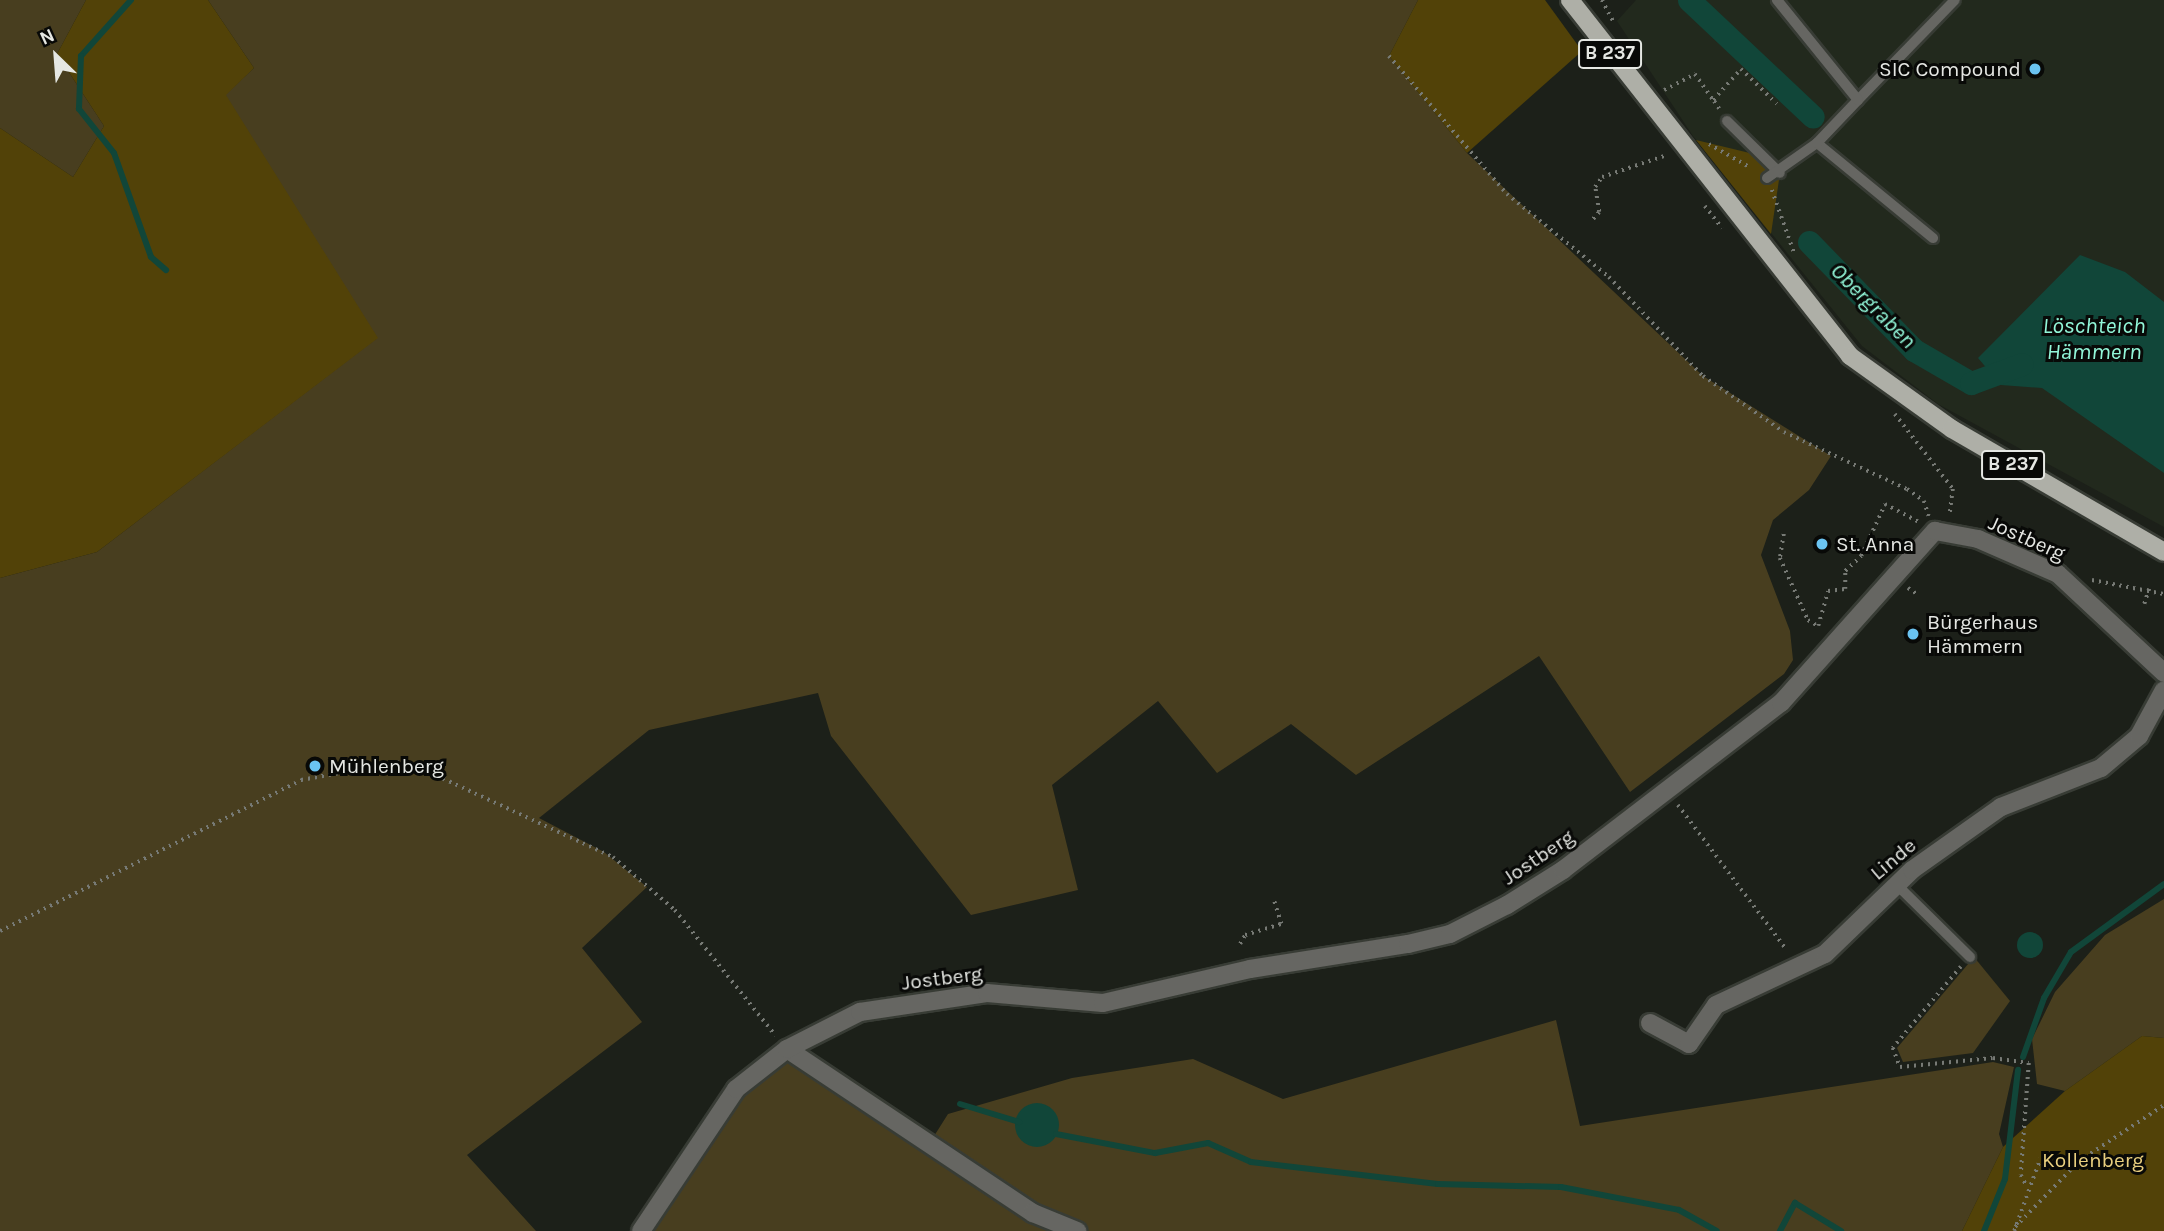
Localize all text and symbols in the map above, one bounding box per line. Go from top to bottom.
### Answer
north arrow [21,21,91,91]
text: N [36,24,58,50]
road number: B 237 [1577,38,1643,70]
place label: SIC Compound [1879,56,2021,82]
marker: SIC Compound [2027,61,2043,77]
water label: Obergraben [1824,257,1922,355]
water label: Löschteich Hämmern [2043,312,2145,366]
road number: B 237 [1980,450,2046,480]
street label: Jostberg [1985,510,2069,566]
place label: St. Anna [1836,531,1914,557]
marker: St. Anna [1814,536,1830,552]
place label: Bürgerhaus Hämmern [1927,609,2038,659]
marker: Bürgerhaus Hämmern [1905,626,1921,642]
place label: Mühlenberg [329,753,444,779]
marker: Mühlenberg [307,758,323,774]
street label: Jostberg [1497,824,1579,890]
street label: Linde [1865,833,1921,885]
street label: Jostberg [900,961,984,995]
park label: Kollenberg [2042,1147,2144,1173]

